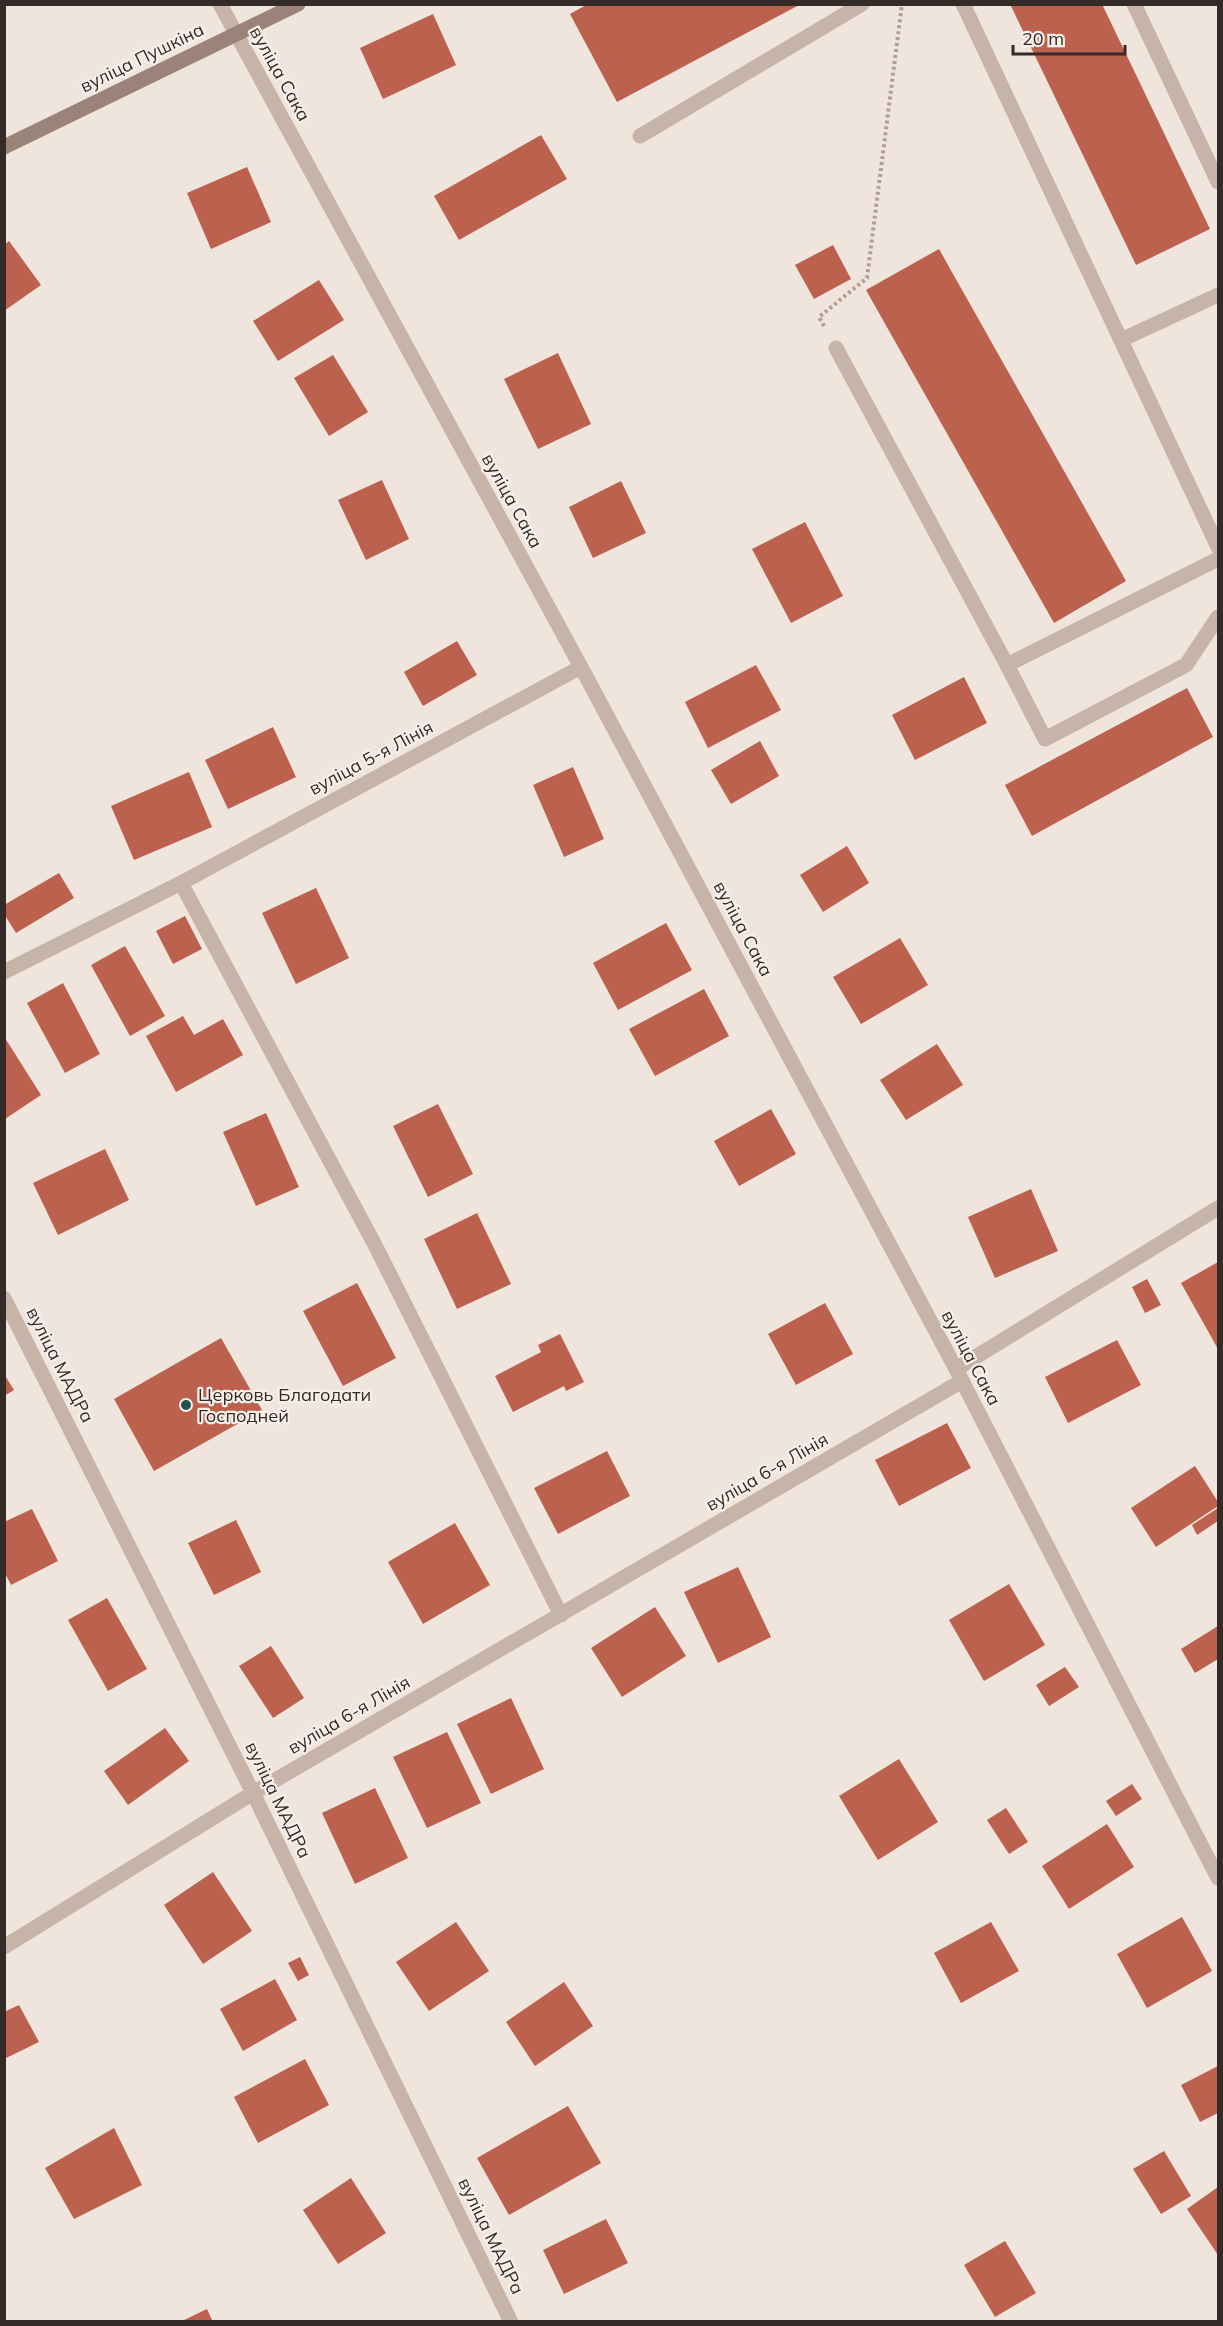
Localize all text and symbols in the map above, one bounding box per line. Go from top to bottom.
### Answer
street label: вуліца Пушкіна [76,18,208,97]
scale bar [1013,18,1126,56]
street label: вуліца Сака [245,22,316,125]
text: 20 m [1022,27,1064,50]
street label: вуліца Сака [477,449,548,552]
street label: вуліца 5-я Лінія [305,715,437,800]
street label: вуліца Сака [709,877,778,980]
street label: вуліца МАДРа [21,1303,99,1426]
street label: вуліца Сака [937,1306,1006,1409]
place label: Церковь Благодати Господней [198,1383,371,1427]
marker: Церковь Благодати Господней [179,1398,193,1412]
street label: вуліца 6-я Лінія [702,1427,832,1516]
street label: вуліца 6-я Лінія [284,1670,414,1759]
street label: вуліца МАДРа [240,1738,317,1862]
street label: вуліца МАДРа [453,2174,530,2298]

